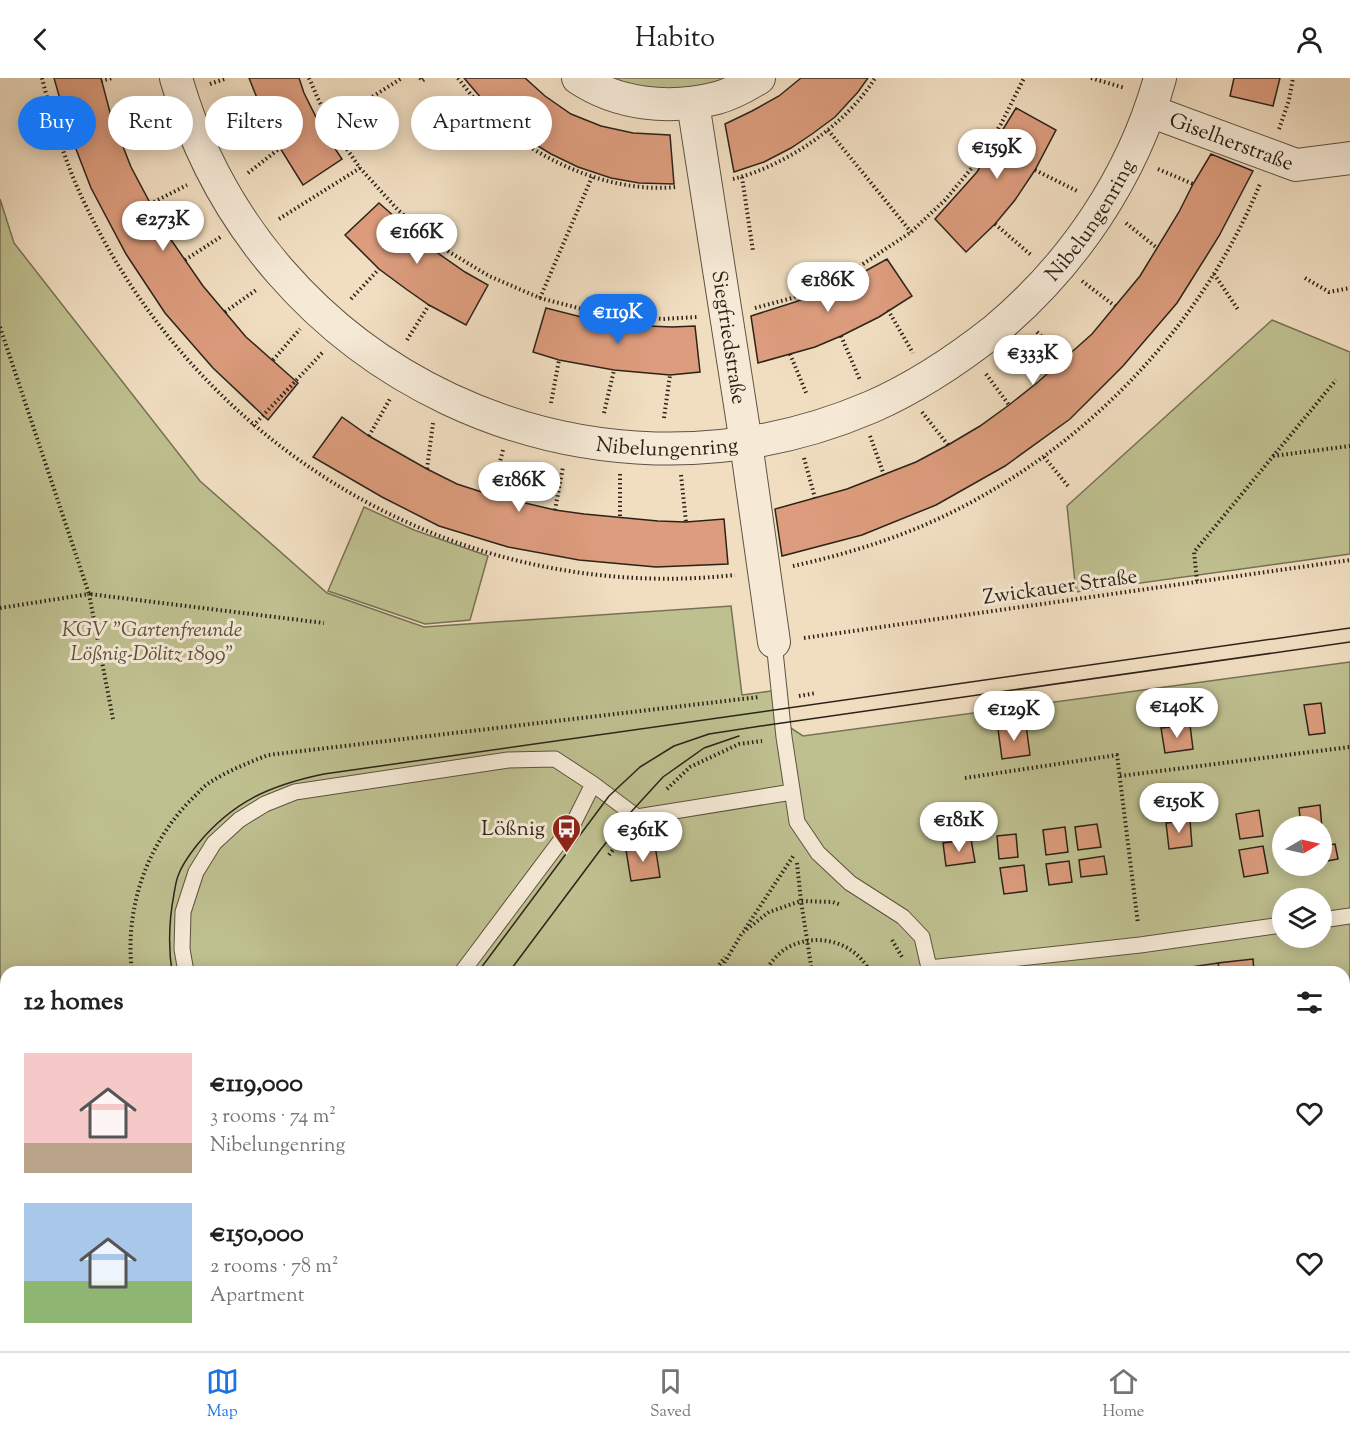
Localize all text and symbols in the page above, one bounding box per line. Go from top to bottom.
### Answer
text: Habito [635,20,715,59]
icon: back [24,23,57,56]
icon: person [1293,23,1326,56]
chip: Buy [18,96,96,150]
chip: Rent [108,96,193,150]
chip: Filters [205,96,303,150]
chip: New [315,96,399,150]
chip: Apartment [411,96,552,150]
street label: Giselherstraße [1164,106,1297,180]
pin: €159K [955,129,1039,180]
text: €159K [972,134,1022,163]
street label: Nibelungenring [1039,155,1144,289]
pin: €273K [121,201,205,252]
text: €273K [136,206,190,235]
pin: €166K [375,214,459,265]
text: €166K [390,219,444,248]
pin: €186K [786,262,870,313]
text: €186K [801,267,855,296]
street label: Siegfriedstraße [702,268,753,406]
pin: €119K [576,294,660,345]
text: €119K [593,299,643,328]
pin: €333K [991,335,1075,386]
text: €333K [1008,340,1059,369]
street label: Nibelungenring [594,431,740,466]
pin: €186K [477,462,561,513]
text: €186K [492,467,546,496]
street label: Zwickauer Straße [981,562,1139,614]
park label: KGV "Gartenfreunde Lößnig-Dölitz 1899" [62,616,242,670]
pin: €140K [1135,688,1219,739]
pin: €129K [972,691,1056,742]
text: €140K [1150,693,1204,722]
text: €129K [988,696,1040,725]
pin: €150K [1137,783,1221,834]
text: €150K [1154,788,1204,817]
pin: €181K [917,802,1001,853]
text: €181K [934,807,984,836]
bus stop icon: Lößnig [550,812,582,854]
pin: €361K [601,812,685,863]
place label: Lößnig [481,815,545,845]
north arrow [1272,816,1332,876]
map controls [1272,816,1332,948]
text: €361K [617,817,669,846]
button: layers [1272,888,1332,948]
text: 12 homes [24,984,123,1021]
icon: filters [1293,986,1326,1019]
text: €119,000 [210,1066,303,1103]
icon: home [72,1077,144,1149]
icon: heart [1293,1097,1326,1130]
text: 3 rooms · 74 m² [210,1103,336,1132]
text: Nibelungenring [210,1132,345,1161]
text: €150,000 [210,1216,304,1253]
icon: home [72,1227,144,1299]
icon: heart [1293,1247,1326,1280]
text: 2 rooms · 78 m² [210,1253,339,1282]
text: Apartment [210,1282,305,1311]
tab: Map [206,1365,239,1424]
tab: Saved [650,1365,691,1424]
tab: Home [1102,1365,1144,1424]

